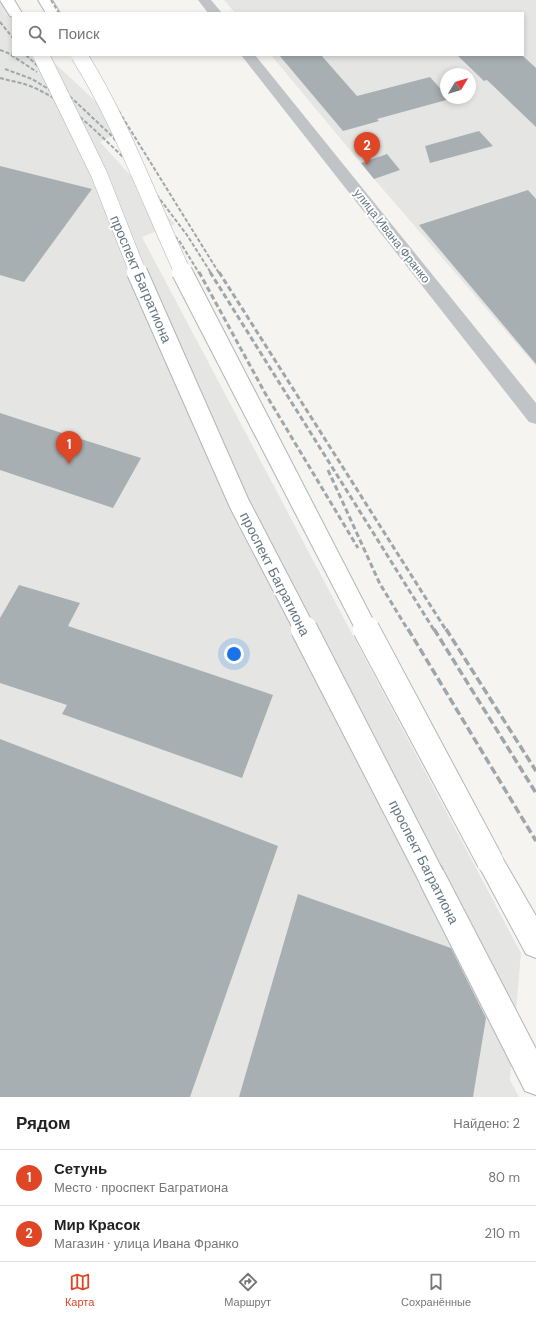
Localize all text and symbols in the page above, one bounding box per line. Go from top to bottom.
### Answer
search box [12,12,524,56]
icon: search [26,23,48,45]
text: Поиск [58,24,100,44]
north arrow [440,68,476,104]
pin: 2 [354,132,380,165]
street label: улица Ивана Франко [350,186,434,287]
street label: проспект Багратиона [106,213,176,346]
pin: 1 [56,431,82,464]
street label: проспект Багратиона [236,509,314,639]
your location [224,644,244,664]
street label: проспект Багратиона [385,797,463,927]
text: Рядом [16,1112,71,1134]
text: Найдено: 2 [453,1115,520,1132]
text: Сетунь [54,1159,107,1179]
text: 1 [27,1169,31,1186]
text: 80 m [488,1169,520,1186]
text: Место · проспект Багратиона [54,1179,228,1196]
text: Мир Красок [54,1215,140,1235]
text: 2 [25,1225,33,1242]
text: 210 m [485,1225,520,1242]
text: Магазин · улица Ивана Франко [54,1235,239,1252]
tab: Карта [65,1271,94,1309]
tab: Маршрут [224,1271,271,1309]
tab: Сохранённые [401,1271,471,1309]

